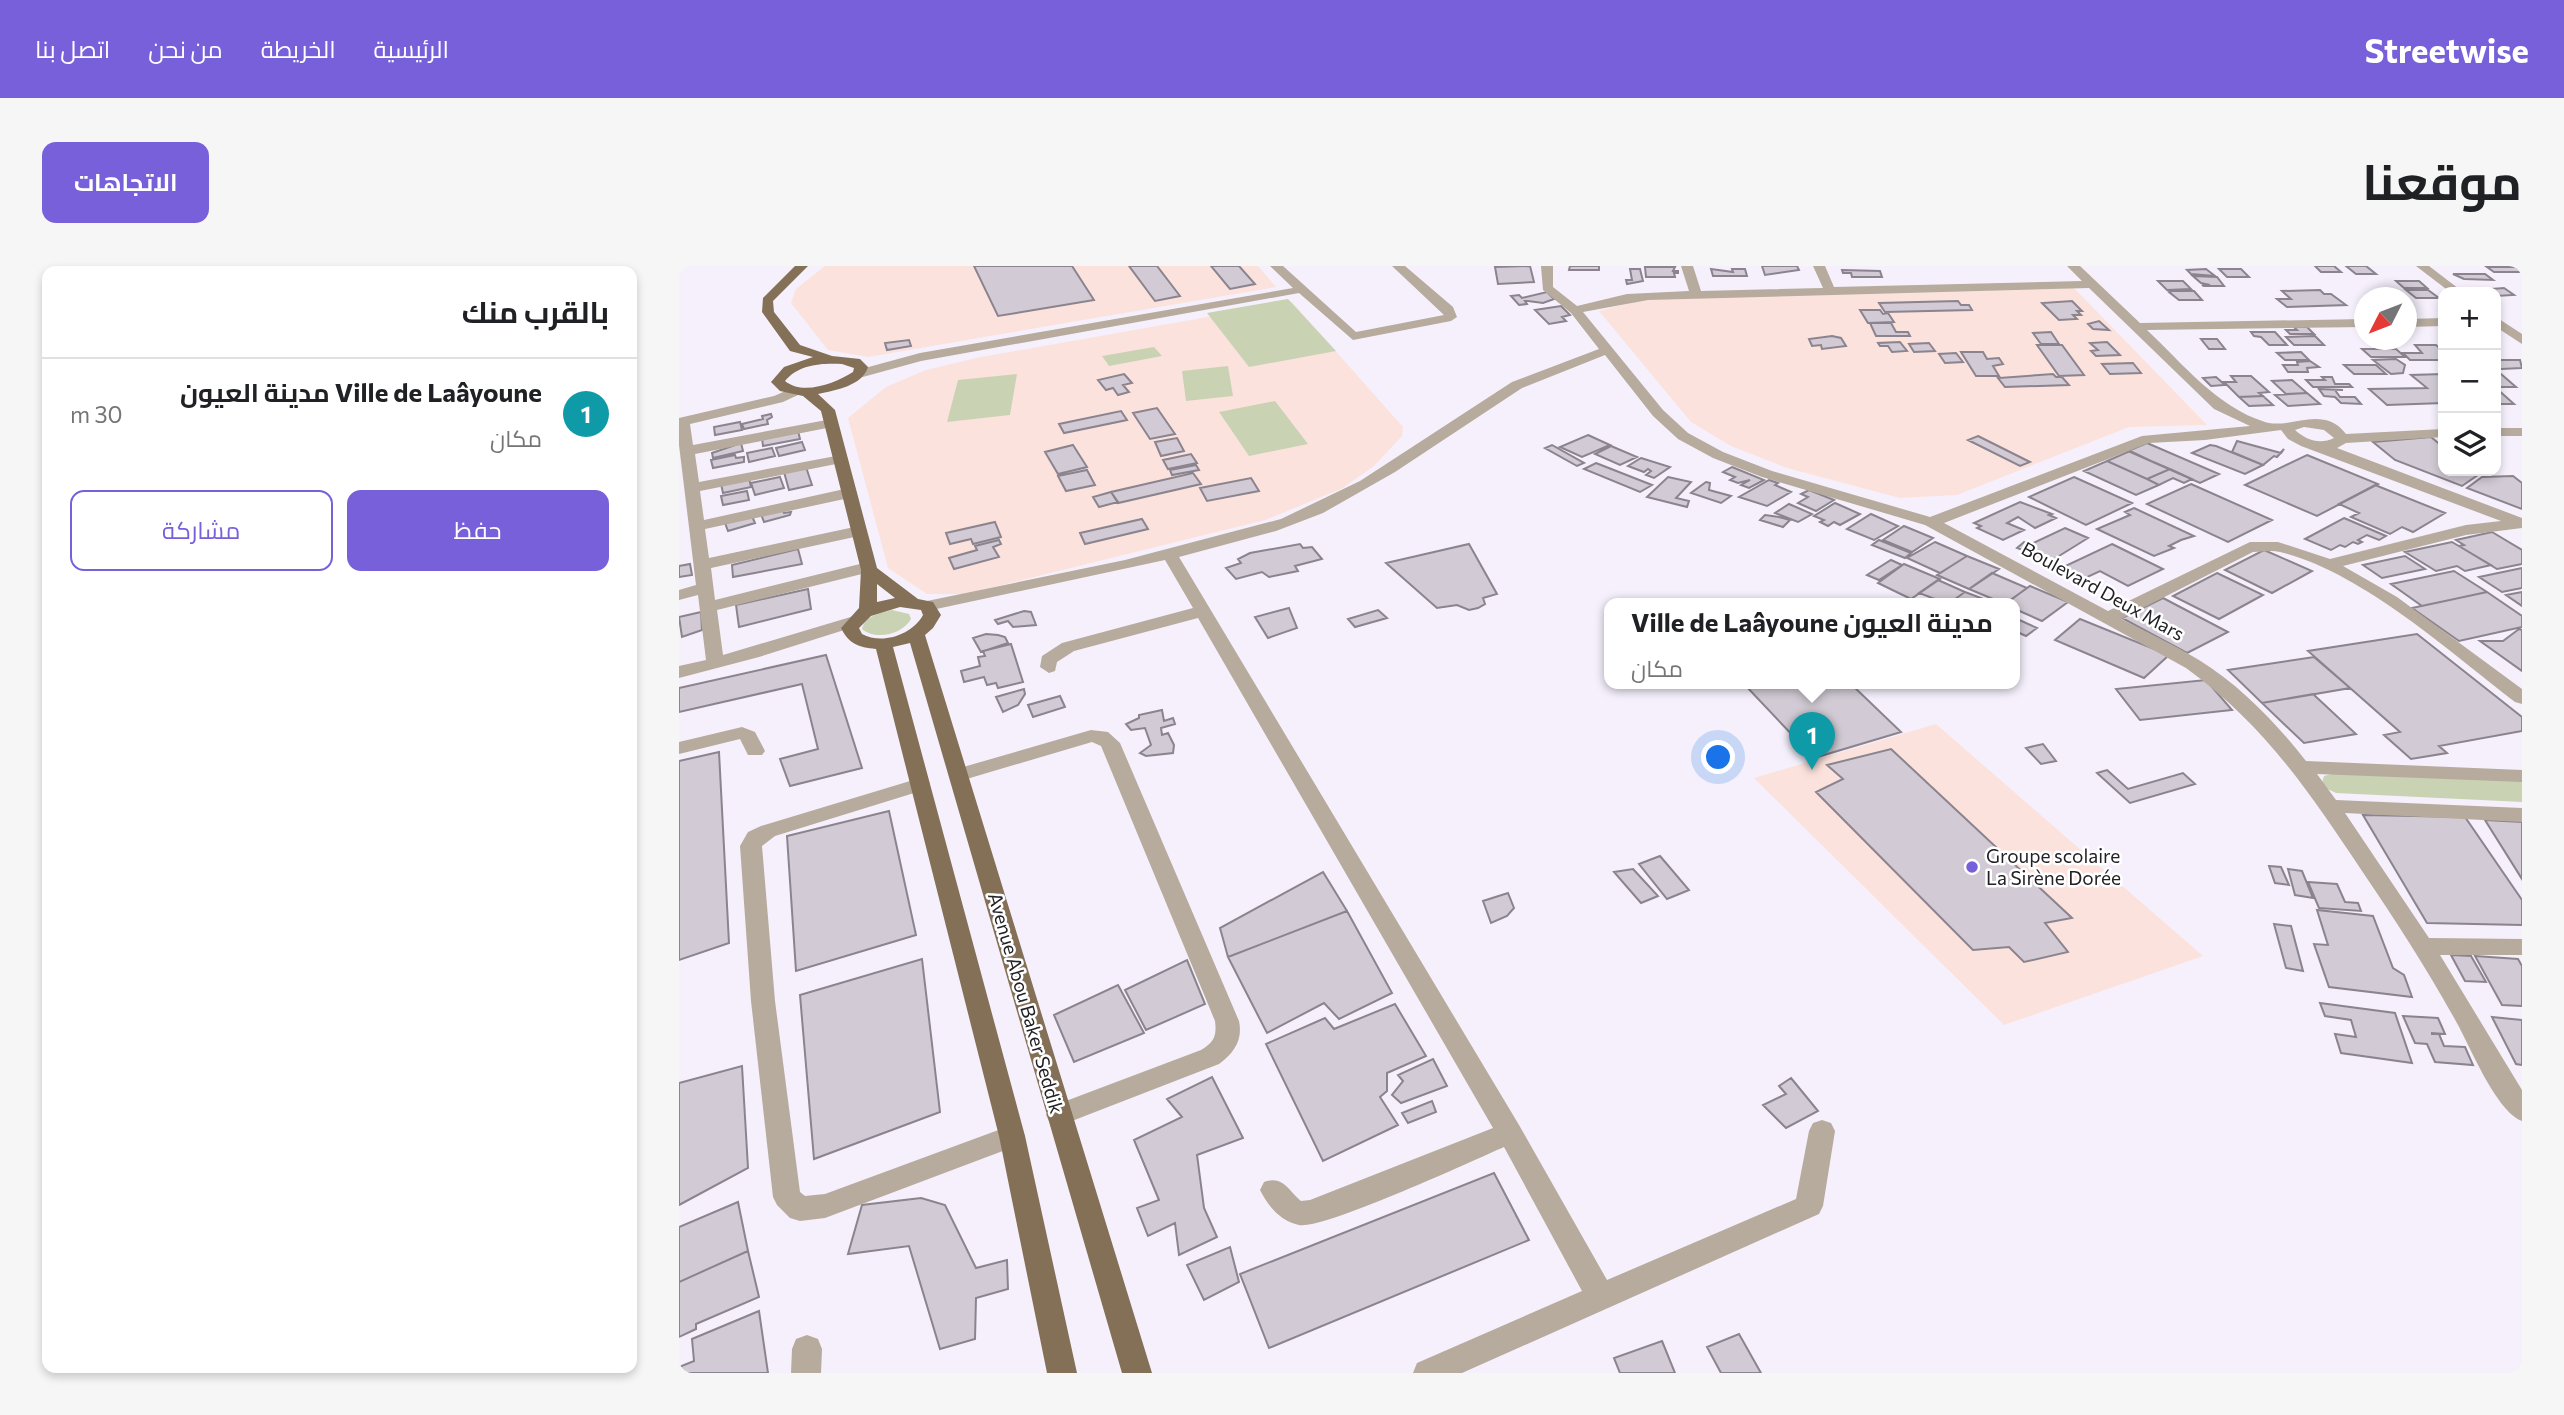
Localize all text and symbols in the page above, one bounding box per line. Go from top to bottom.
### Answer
text: Streetwise [2364,29,2529,70]
text: اتصل بنا [35,34,110,63]
text: من نحن [148,34,223,63]
text: الخريطة [261,34,336,63]
text: الرئيسية [374,34,449,63]
button: الاتجاهات [42,142,209,223]
text: موقعنا [2362,150,2522,210]
north arrow [2354,287,2417,350]
map controls [2438,287,2501,476]
button: + [2438,287,2501,350]
text: بالقرب منك [462,292,609,329]
button: − [2438,350,2501,413]
text: Ville de Laâyoune مدينة العيون [180,376,542,407]
text: 30 m [70,400,123,428]
text: 1 [581,400,591,428]
button: layers [2438,413,2501,476]
text: مكان [490,424,542,452]
button: مشاركة [70,490,333,571]
button: حفظ [347,490,609,571]
street label: Boulevard Deux Mars [2018,536,2189,645]
popup [1604,598,2020,689]
text: Ville de Laâyoune مدينة العيون [1631,606,1993,637]
text: مكان [1631,654,1683,682]
pin: 1 [1789,712,1835,770]
your location [1701,740,1735,774]
place label: Groupe scolaire La Sirène Dorée [1986,844,2121,889]
marker: Groupe scolaire La Sirène Dorée [1964,859,1980,875]
street label: Avenue Abou Baker Seddik [984,890,1069,1116]

